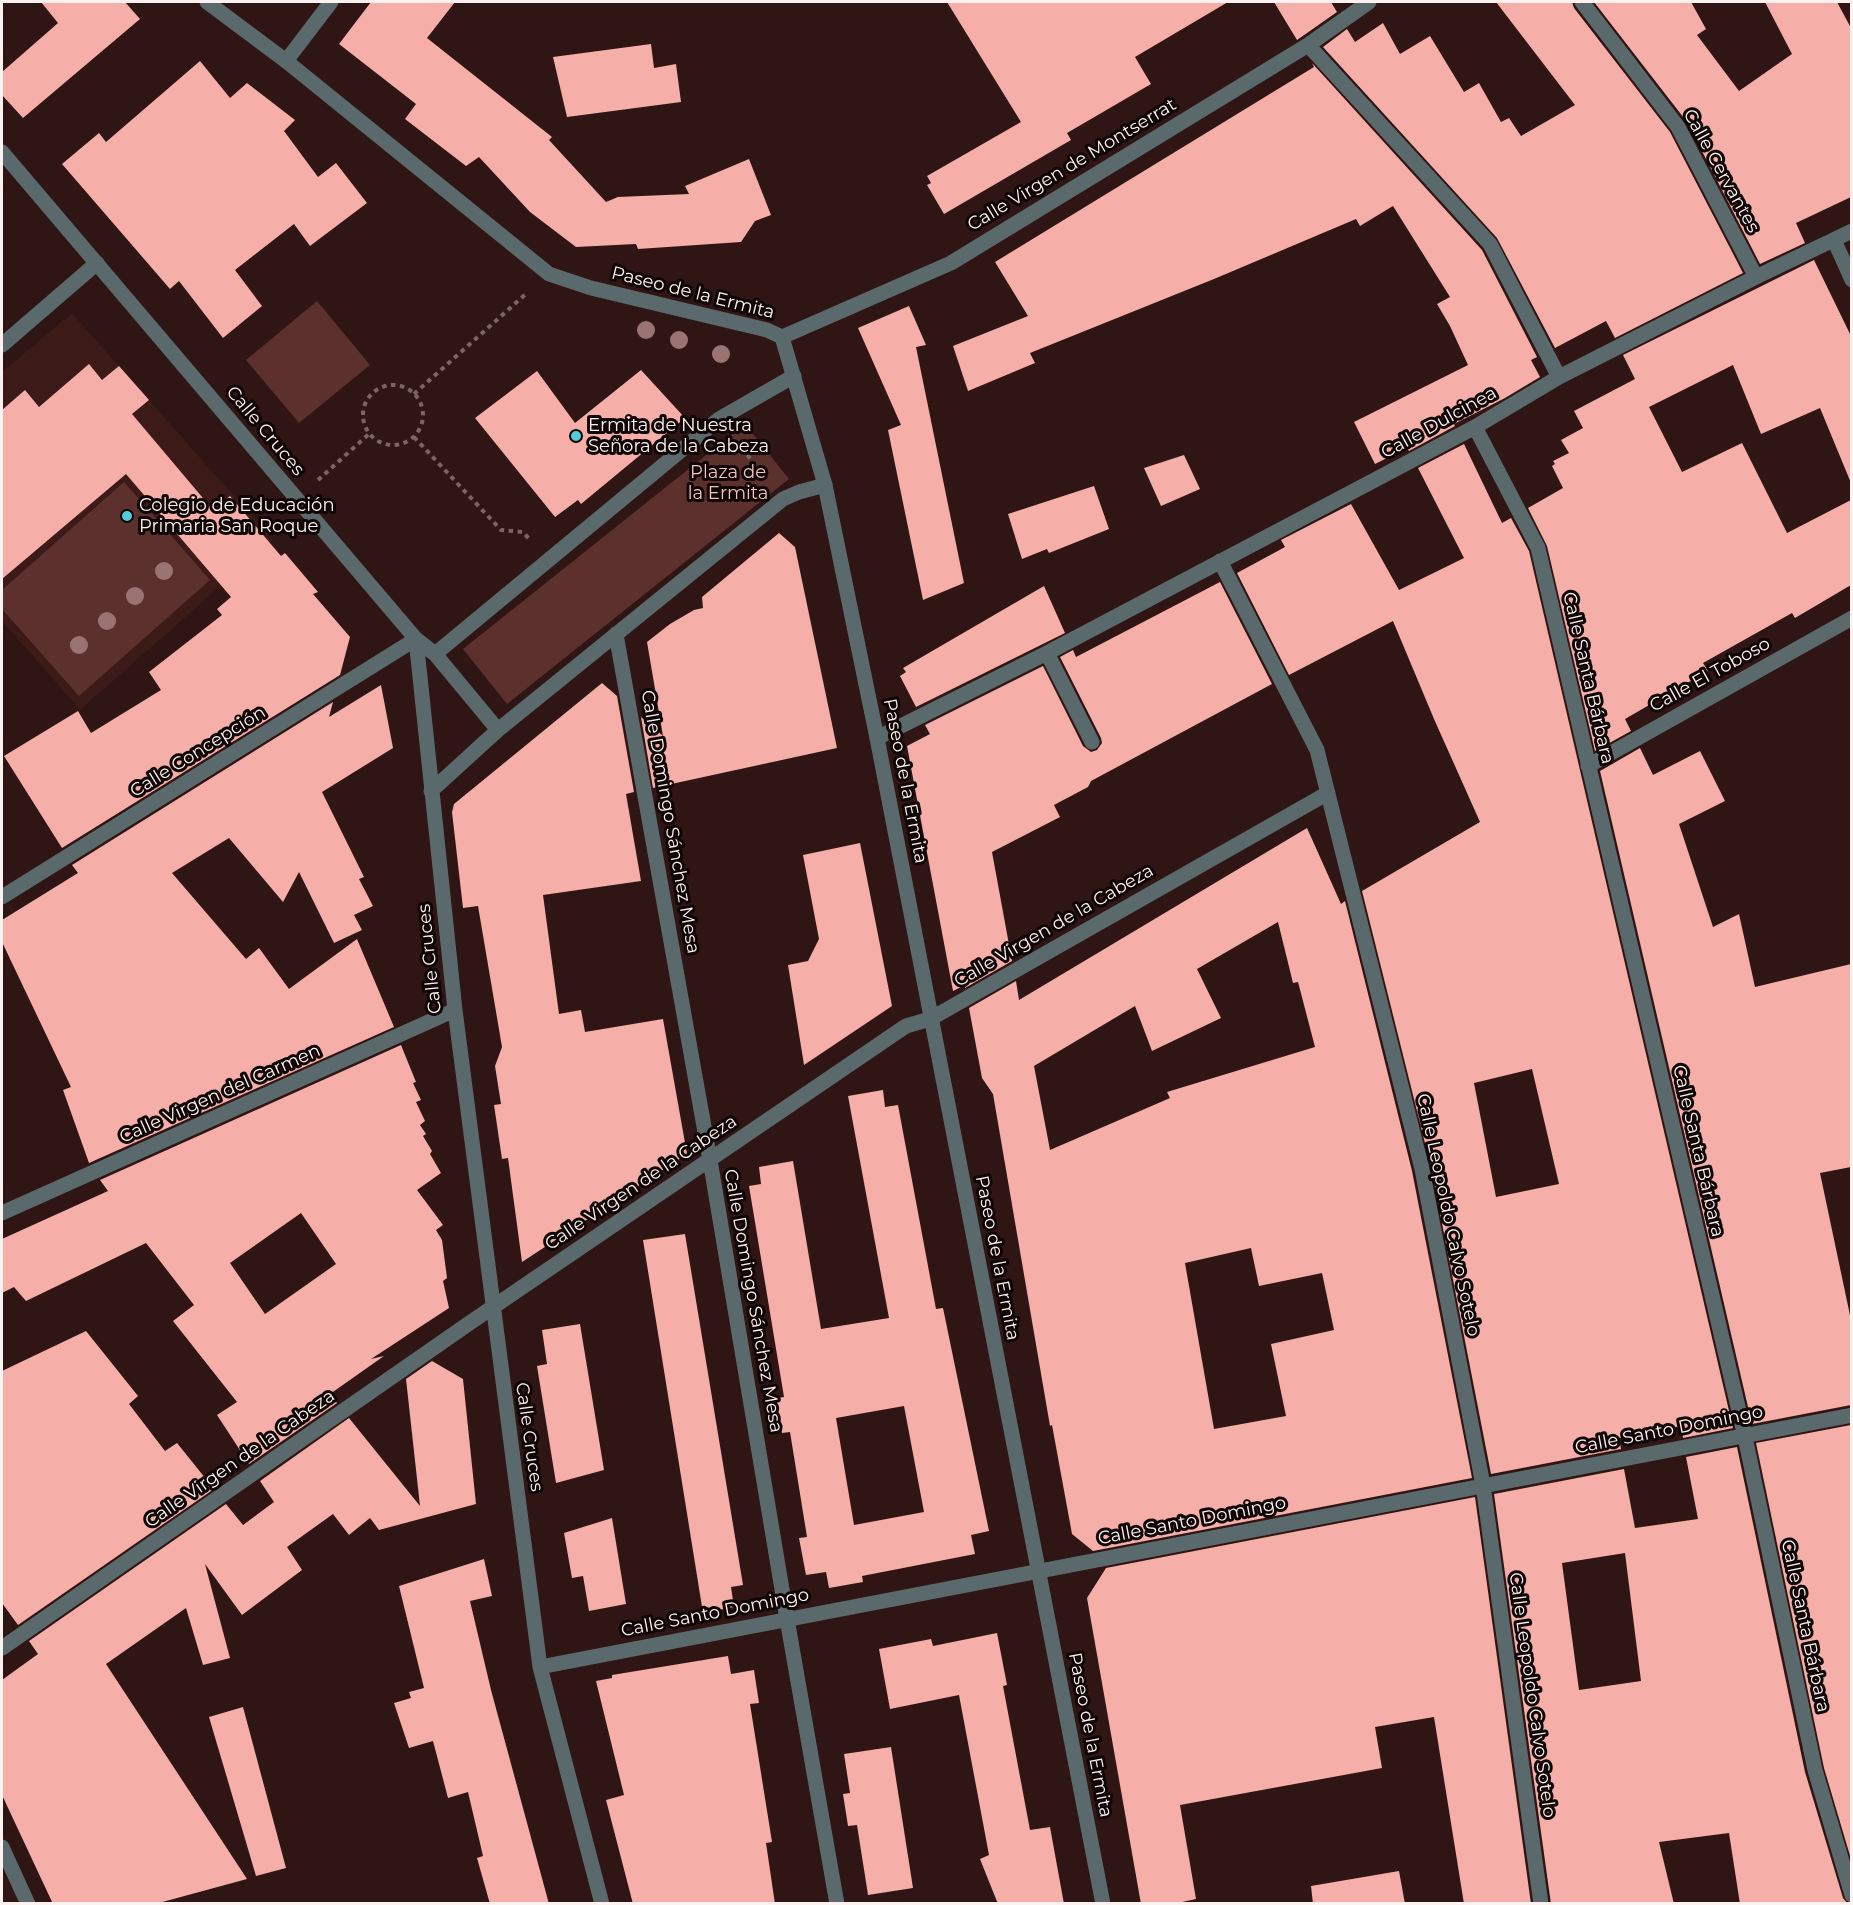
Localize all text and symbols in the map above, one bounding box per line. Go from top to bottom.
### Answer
street label: Calle Virgen de Montserrat [964,94,1180,236]
street label: Calle Cervantes [1678,105,1764,237]
street label: Paseo de la Ermita [609,262,777,324]
street label: Calle Cruces [221,382,309,480]
street label: Calle Dulcinea [1378,382,1500,464]
place label: Ermita de Nuestra Señora de la Cabeza [588,415,769,458]
marker: Ermita de Nuestra Señora de la Cabeza [569,429,583,443]
park label: Plaza de la Ermita [688,462,768,504]
place label: Colegio de Educación Primaria San Roque [139,495,335,538]
marker: Colegio de Educación Primaria San Roque [120,509,134,523]
street label: Calle Santa Bárbara [1558,590,1618,766]
street label: Calle El Toboso [1646,633,1774,717]
street label: Calle Domingo Sánchez Mesa [636,689,704,955]
street label: Paseo de la Ermita [878,697,932,865]
street label: Calle Concepción [126,702,270,802]
street label: Calle Virgen de la Cabeza [950,860,1158,992]
street label: Calle Cruces [413,903,447,1015]
street label: Calle Virgen del Carmen [116,1040,324,1148]
street label: Calle Santa Bárbara [1668,1063,1728,1239]
street label: Calle Leopoldo Calvo Sotelo [1412,1092,1484,1338]
street label: Calle Virgen de la Cabeza [541,1111,741,1255]
street label: Calle Domingo Sánchez Mesa [719,1168,787,1434]
street label: Paseo de la Ermita [970,1174,1024,1342]
street label: Calle Cruces [511,1381,547,1493]
street label: Calle Virgen de la Cabeza [141,1385,339,1533]
street label: Calle Santo Domingo [1573,1401,1765,1459]
street label: Calle Santo Domingo [1096,1492,1288,1550]
street label: Calle Santa Bárbara [1776,1538,1834,1714]
street label: Calle Leopoldo Calvo Sotelo [1504,1571,1560,1819]
street label: Calle Santo Domingo [619,1584,811,1642]
street label: Paseo de la Ermita [1063,1651,1117,1819]

